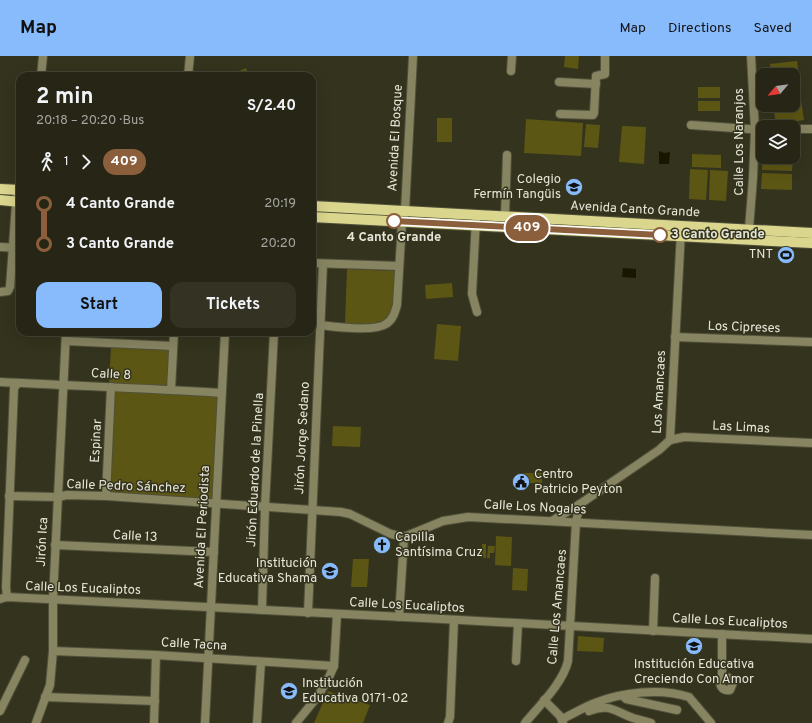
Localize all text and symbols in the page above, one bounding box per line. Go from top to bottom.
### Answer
text: Map [20,16,57,40]
text: Map [620,20,646,37]
text: Directions [668,20,732,37]
text: Saved [754,20,792,37]
north arrow [756,68,800,112]
map controls [756,68,800,164]
text: 2 min [36,84,93,111]
street label: Avenida El Bosque [385,84,407,192]
street label: Calle Los Naranjos [732,88,748,196]
text: S/2.40 [247,97,296,116]
text: 20:18 – 20:20 · Bus [36,113,144,129]
button: layers [756,120,800,164]
icon: walk [36,151,58,173]
icon: forward [75,151,97,173]
text: 409 [111,153,138,170]
text: 1 [64,154,69,170]
place label: Colegio Fermín Tangüis [473,172,561,203]
school or university icon: Colegio Fermín Tangüis [564,177,584,197]
text: 4 Canto Grande [66,195,175,214]
text: 20:19 [264,196,296,212]
street label: Avenida Canto Grande [570,199,700,221]
marker: 4 Canto Grande [386,213,402,229]
line badge: 409 [504,215,550,241]
text: 409 [514,219,540,236]
marker: 3 Canto Grande [652,227,668,243]
place label: 3 Canto Grande [671,227,765,243]
place label: 4 Canto Grande [347,230,441,246]
text: 3 Canto Grande [66,235,174,254]
text: 20:20 [260,236,296,252]
sports icon: TNT [776,245,796,265]
place label: TNT [749,247,773,263]
button: Start [36,282,162,328]
button: Tickets [170,282,296,328]
street label: Los Cipreses [707,319,781,337]
street label: Los Amancaes [650,350,670,434]
street label: Calle 8 [91,366,131,384]
street label: Jirón Jorge Sedano [292,381,314,495]
street label: Jirón Eduardo de la Pinella [244,392,268,548]
street label: Las Limas [712,418,770,438]
street label: Espinar [88,419,106,463]
street label: Avenida El Periodista [192,465,214,589]
place label: Centro Patricio Peyton [534,467,623,498]
public building icon: Centro Patricio Peyton [511,472,531,492]
street label: Calle Pedro Sánchez [66,477,186,497]
street label: Calle Los Nogales [483,497,587,519]
street label: Jirón Ica [34,517,52,567]
street label: Calle 13 [112,528,158,546]
place label: Capilla Santísima Cruz [395,530,483,561]
church icon: Capilla Santísima Cruz [372,535,392,555]
street label: Calle Los Amancaes [545,549,571,665]
place label: Institución Educativa Shama [218,556,317,587]
school or university icon: Institución Educativa Shama [320,561,340,581]
street label: Calle Los Eucaliptos [25,579,141,599]
street label: Calle Los Eucaliptos [349,595,465,617]
street label: Calle Los Eucaliptos [672,611,788,633]
street label: Calle Tacna [161,635,227,655]
school or university icon: Institución Educativa Creciendo Con Amor [684,636,704,656]
place label: Institución Educativa Creciendo Con Amor [634,657,754,688]
place label: Institución Educativa 0171-02 [302,676,408,707]
school or university icon: Institución Educativa 0171-02 [279,681,299,701]

